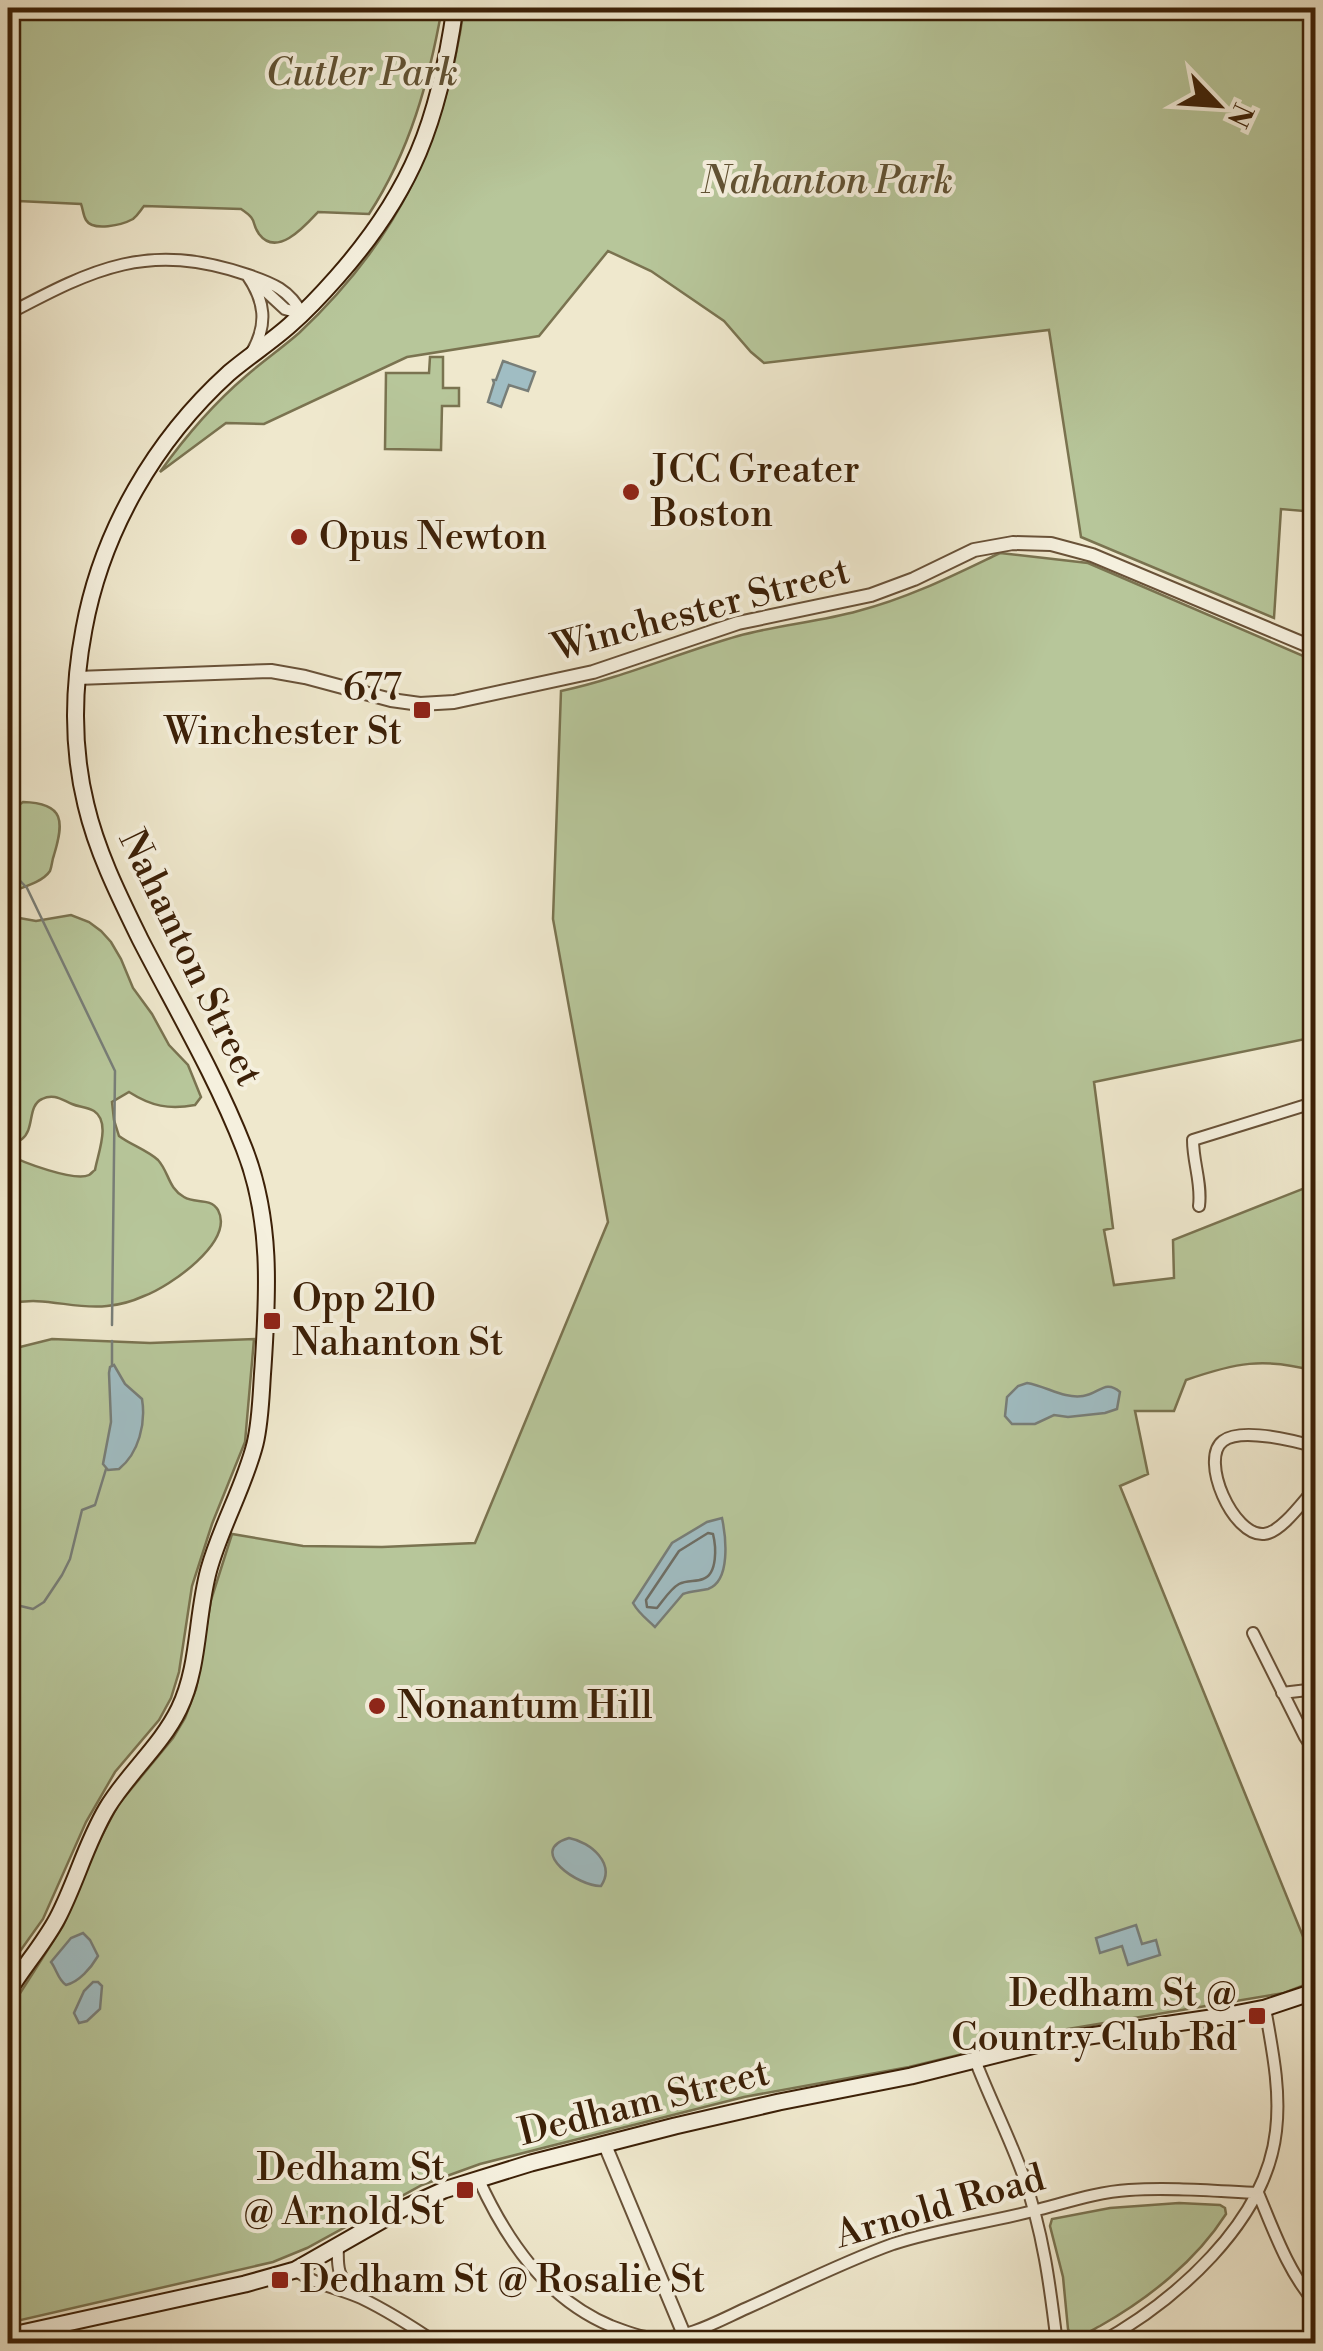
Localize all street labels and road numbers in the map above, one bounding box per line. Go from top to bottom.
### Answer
street label: Winchester Street [546,548,855,673]
street label: Nahanton Street [108,822,272,1094]
street label: Dedham Street [514,2049,774,2157]
street label: Arnold Road [829,2155,1051,2260]

